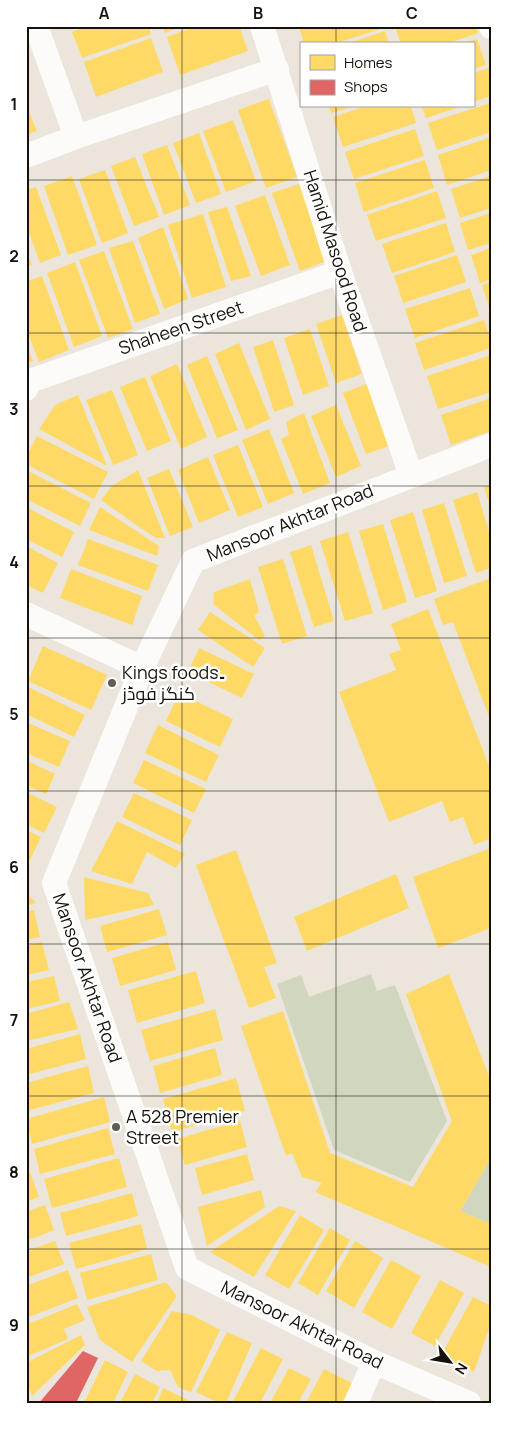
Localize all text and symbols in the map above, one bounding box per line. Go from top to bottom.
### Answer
text: A [99,2,110,24]
text: B [253,2,263,24]
text: C [406,2,418,24]
legend [300,42,474,108]
text: Homes [344,52,393,73]
text: Shops [344,76,388,97]
text: 1 [10,93,18,115]
street label: Hamid Masood Road [298,167,373,335]
text: 2 [9,245,19,267]
street label: Shaheen Street [115,294,246,360]
text: 3 [9,398,19,420]
street label: Mansoor Akhtar Road [203,478,376,566]
text: 4 [9,551,19,573]
place label: Kings foods۔ کنگز فوڈز [121,660,225,705]
marker: Kings foods۔ کنگز فوڈز [106,677,118,689]
text: 5 [9,703,19,725]
text: 6 [9,856,19,878]
street label: Mansoor Akhtar Road [48,890,128,1066]
text: 7 [10,1009,18,1031]
place label: A 528 Premier Street [126,1104,240,1149]
marker: A 528 Premier Street [110,1121,122,1133]
text: 8 [9,1161,19,1183]
street label: Mansoor Akhtar Road [217,1274,388,1374]
text: 9 [9,1314,19,1336]
north arrow [424,1336,474,1386]
text: N [451,1360,472,1378]

